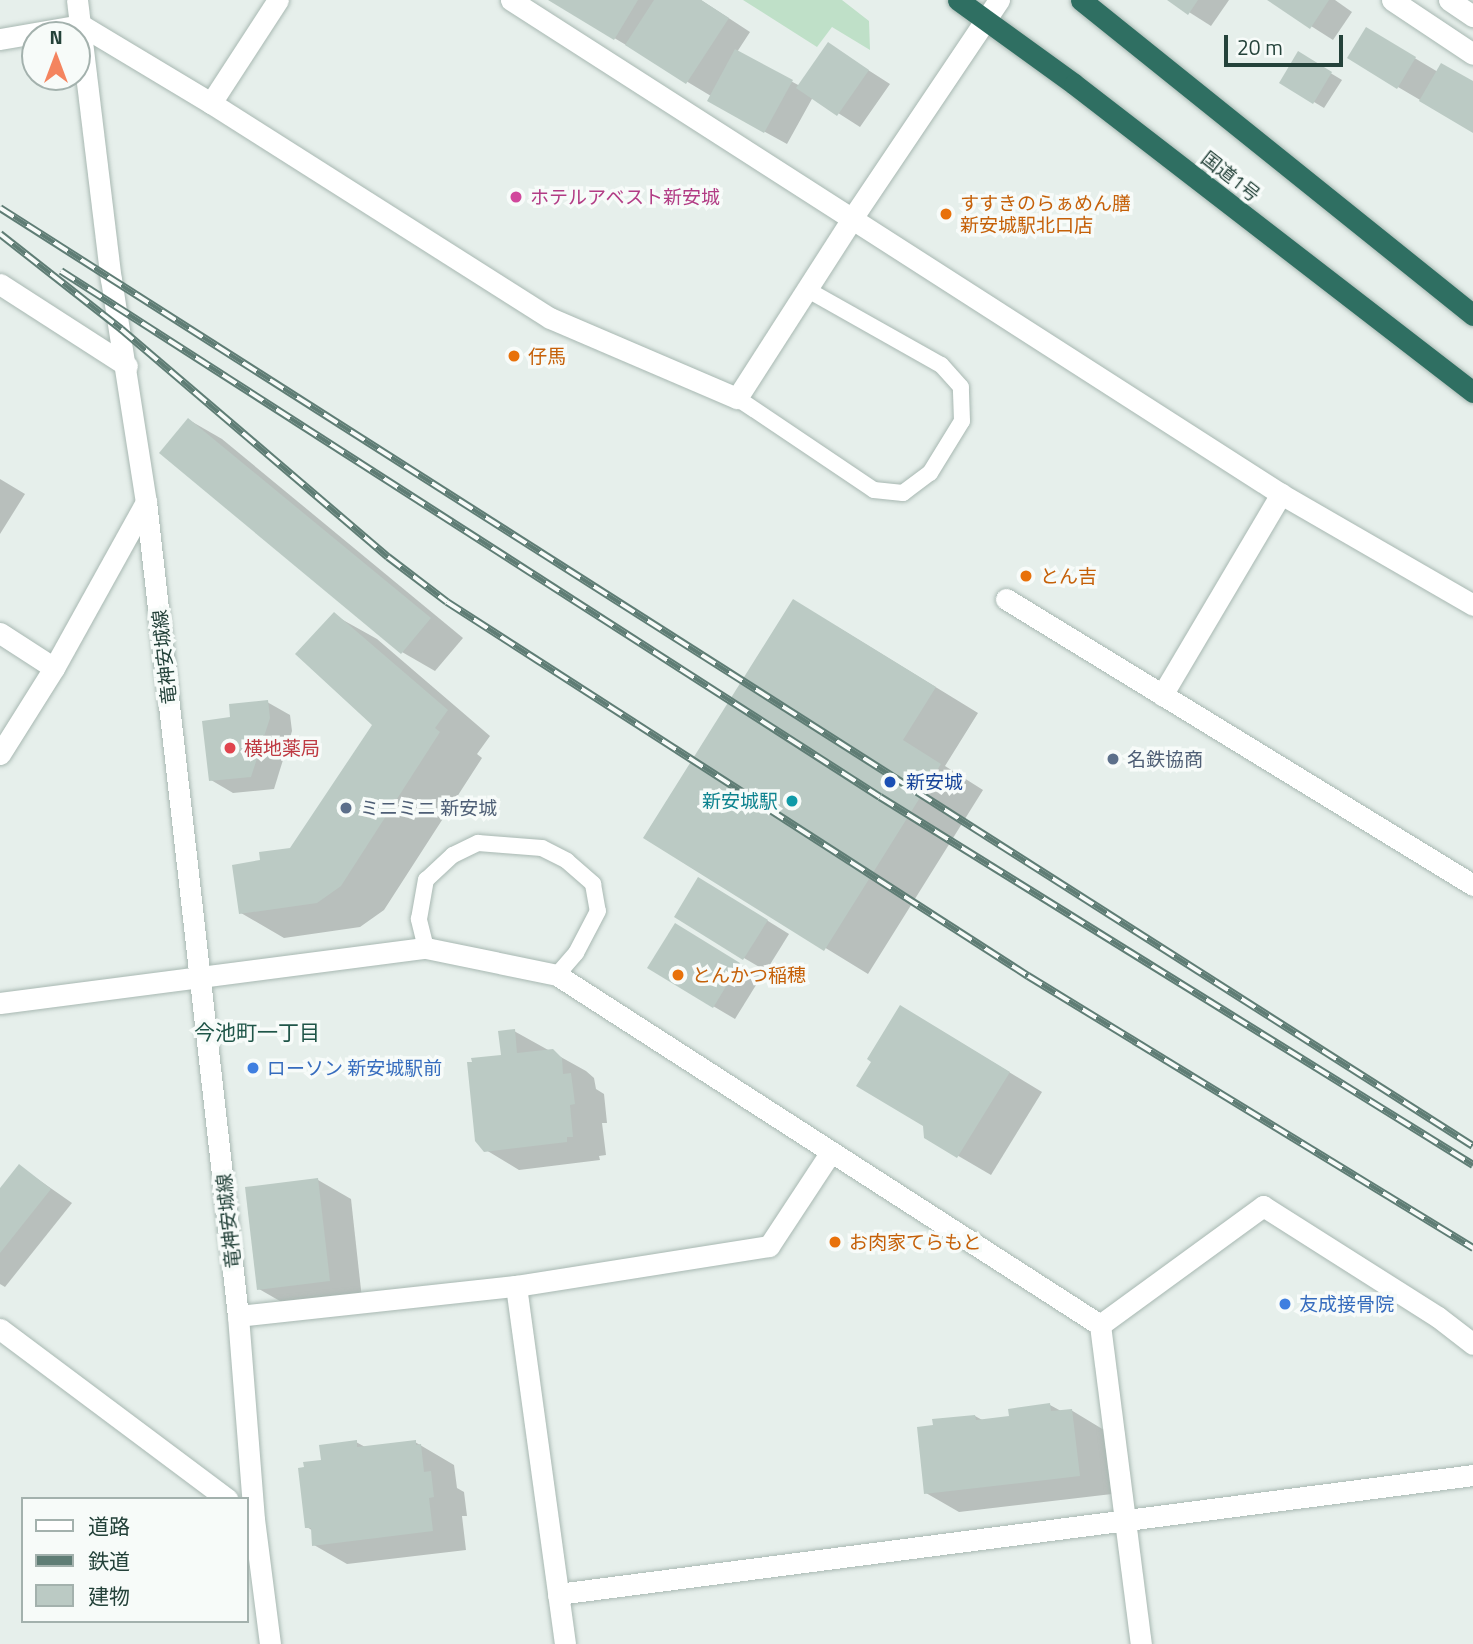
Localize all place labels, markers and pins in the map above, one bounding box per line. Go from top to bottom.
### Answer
place label: ホテルアベスト新安城 [530,186,720,208]
marker: ホテルアベスト新安城 [508,189,524,205]
place label: すすきのらぁめん膳 新安城駅北口店 [960,192,1131,236]
marker: すすきのらぁめん膳 新安城駅北口店 [938,206,954,222]
place label: 仔馬 [528,345,566,367]
marker: 仔馬 [506,348,522,364]
place label: とん吉 [1040,565,1097,587]
marker: とん吉 [1018,568,1034,584]
place label: 横地薬局 [244,737,320,759]
marker: 横地薬局 [222,740,238,756]
place label: 名鉄協商 [1127,748,1203,770]
marker: 名鉄協商 [1105,751,1121,767]
place label: 新安城 [906,771,963,793]
marker: 新安城 [880,772,900,792]
place label: 新安城駅 [702,790,778,812]
marker: 新安城駅 [784,793,800,809]
place label: ミニミニ 新安城 [360,797,497,819]
marker: ミニミニ 新安城 [338,800,354,816]
place label: とんかつ稲穂 [692,964,806,986]
marker: とんかつ稲穂 [670,967,686,983]
place label: ローソン 新安城駅前 [267,1057,442,1079]
marker: ローソン 新安城駅前 [245,1060,261,1076]
place label: お肉家てらもと [849,1231,982,1253]
marker: お肉家てらもと [827,1234,843,1250]
place label: 友成接骨院 [1299,1293,1394,1315]
marker: 友成接骨院 [1277,1296,1293,1312]

